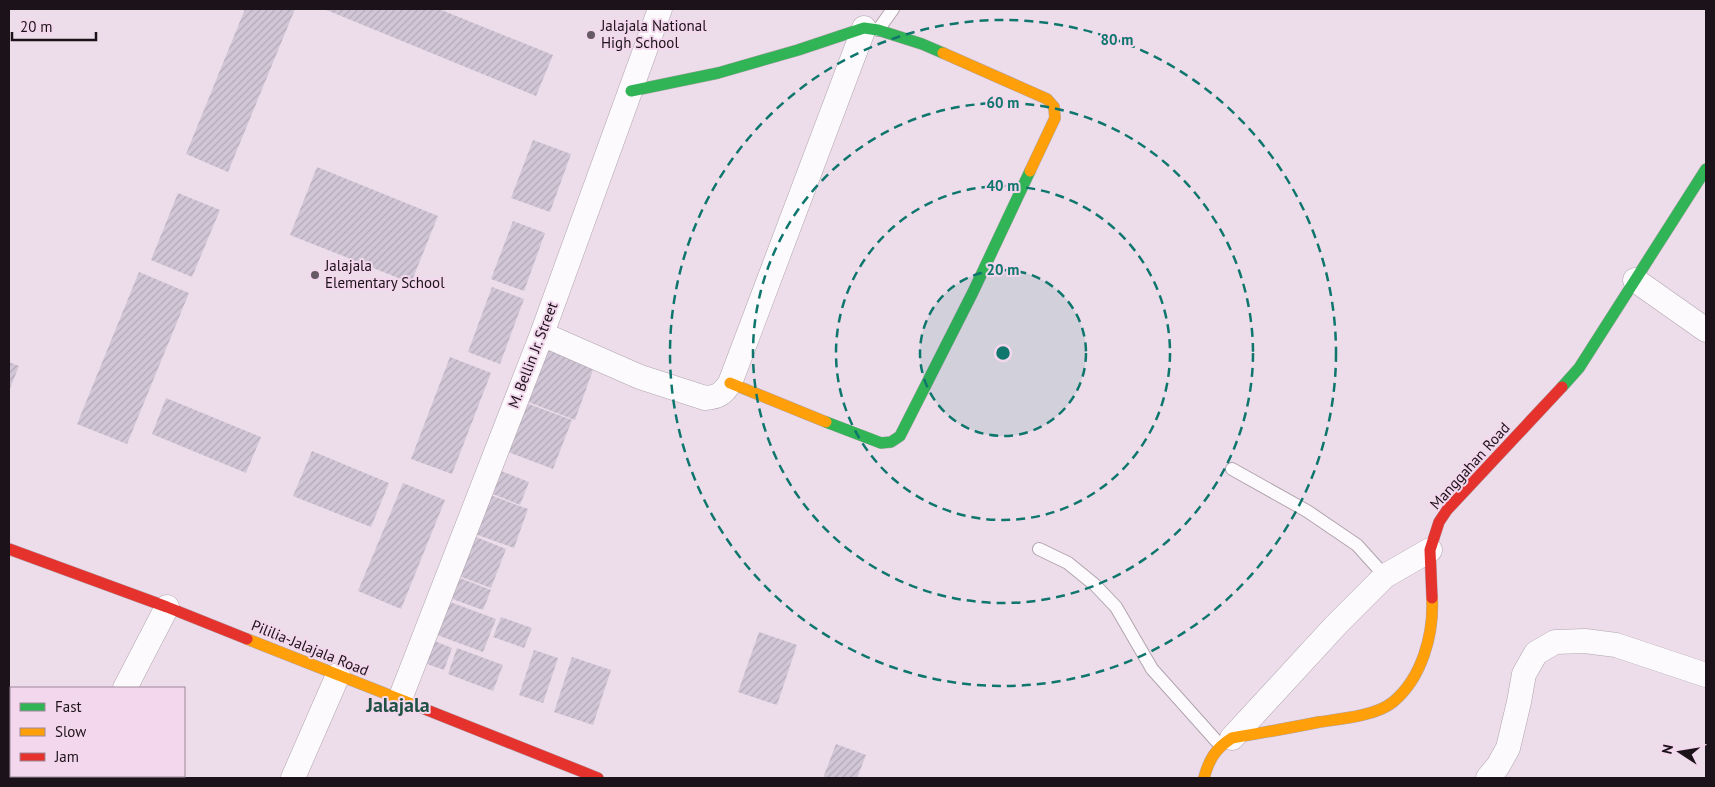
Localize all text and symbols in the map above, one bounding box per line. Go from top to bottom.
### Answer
scale bar [12,10,96,42]
place label: Jalajala National High School [600,16,707,52]
text: 20 m [20,17,53,36]
marker: Jalajala National High School [585,29,597,41]
text: 80 m [1101,30,1133,49]
text: 60 m [987,93,1019,112]
text: 40 m [987,176,1019,195]
place label: Jalajala Elementary School [324,256,445,292]
text: 20 m [987,260,1019,279]
marker: Jalajala Elementary School [309,269,321,281]
street label: M. Bellin Jr. Street [504,299,562,411]
centre of rings [994,344,1012,362]
street label: Manggahan Road [1426,418,1514,513]
street label: Pililia-Jalajala Road [249,615,372,680]
legend [10,687,185,777]
district label: Jalajala [365,692,430,718]
text: Fast [55,697,82,716]
text: Slow [55,722,86,741]
north arrow [1655,727,1705,777]
text: N [1658,743,1677,756]
text: Jam [54,747,79,766]

